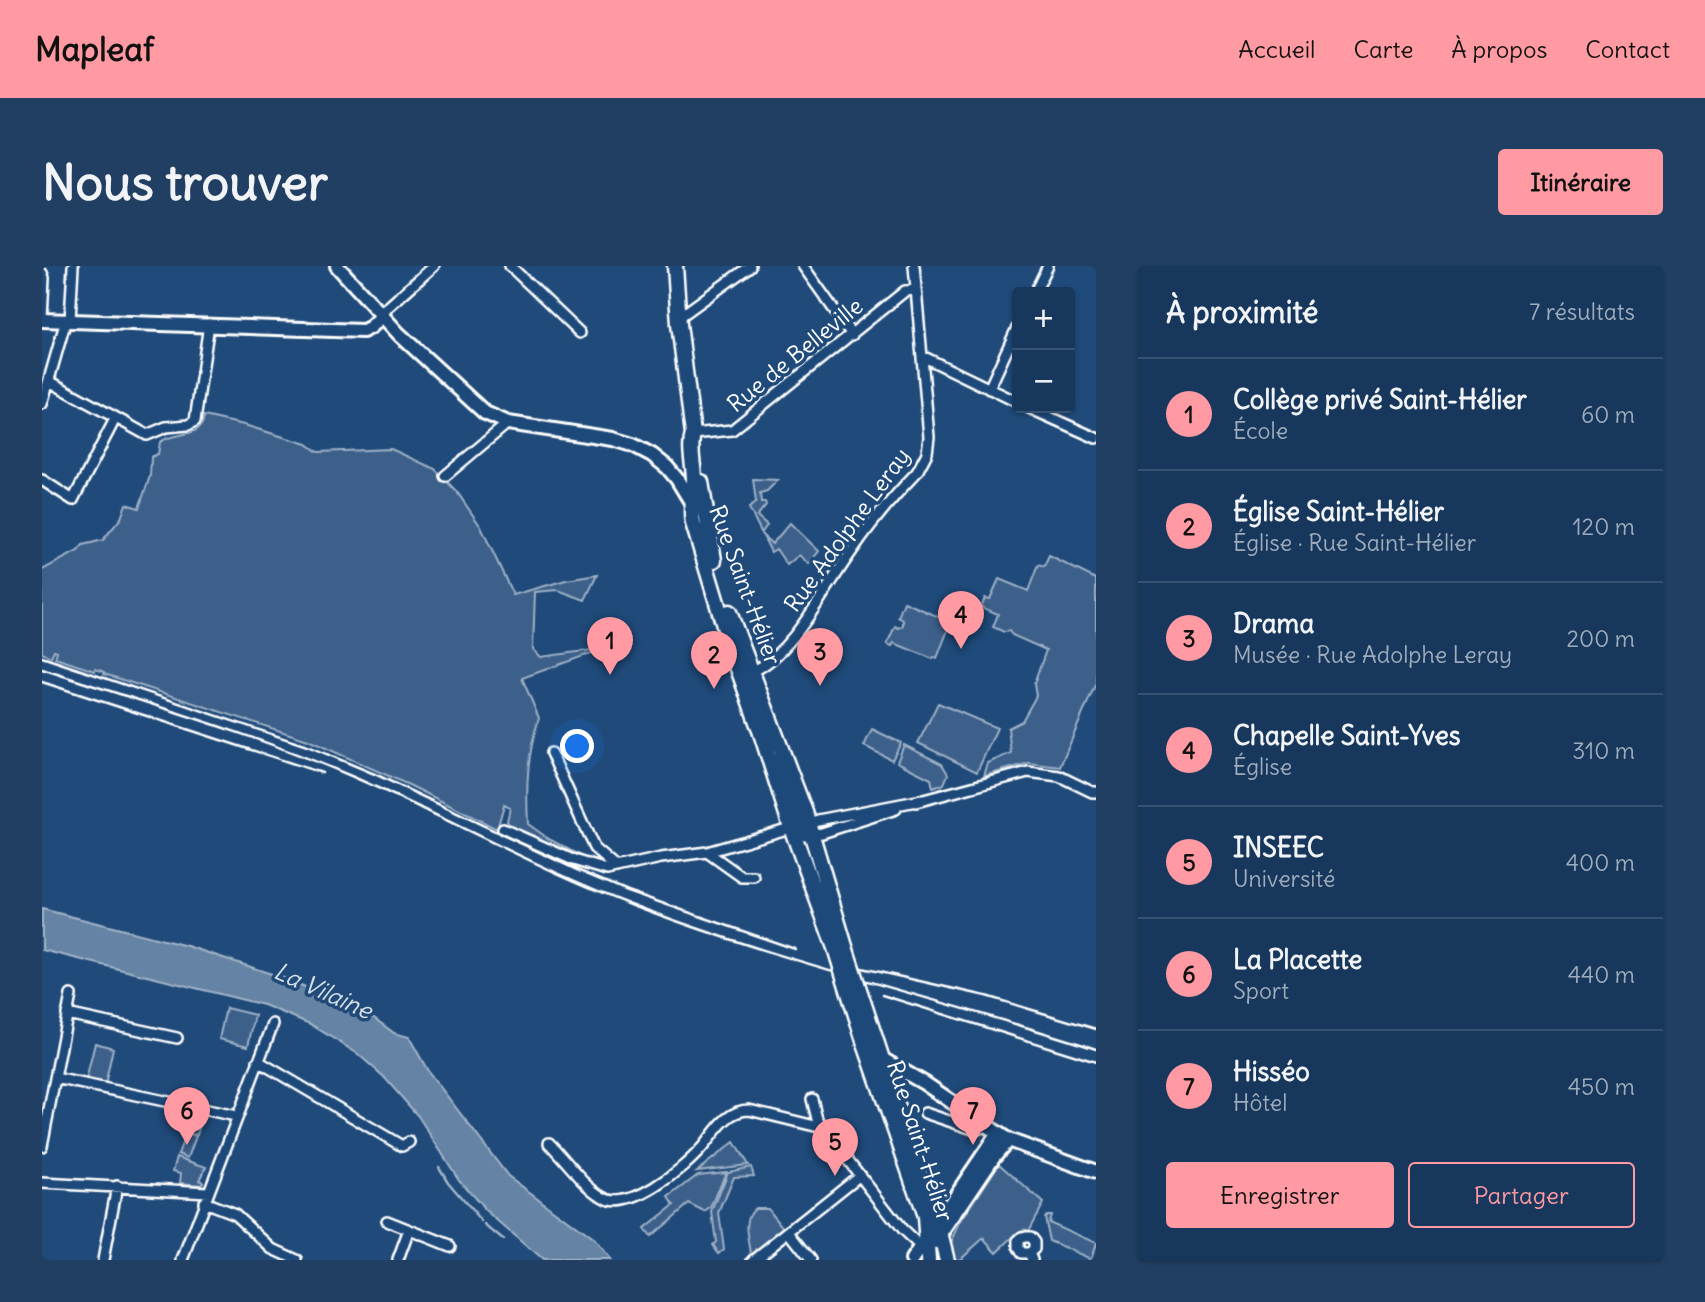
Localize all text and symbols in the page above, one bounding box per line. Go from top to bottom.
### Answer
text: Mapleaf [35,28,154,70]
text: Accueil [1238,34,1315,64]
text: Carte [1353,34,1413,64]
text: À propos [1451,34,1547,64]
text: Contact [1585,34,1670,64]
button: Itinéraire [1498,149,1663,215]
text: Nous trouver [42,152,328,213]
map controls [1012,287,1075,413]
button: + [1012,287,1075,350]
street label: Rue de Belleville [721,291,868,418]
text: À proximité [1166,293,1318,331]
text: 7 résultats [1529,297,1635,326]
button: − [1012,350,1075,413]
text: Collège privé Saint-Hélier [1233,383,1527,416]
text: 1 [1184,400,1194,429]
text: 60 m [1581,400,1635,429]
text: École [1233,416,1288,445]
street label: Rue Adolphe Leray [777,442,916,617]
text: Église Saint-Hélier [1233,495,1444,528]
street label: Rue Saint-Hélier [703,501,788,669]
text: 2 [1183,512,1195,541]
text: 120 m [1572,512,1635,541]
text: Église · Rue Saint-Hélier [1233,528,1476,557]
pin: 4 [938,591,984,649]
text: Drama [1233,607,1314,640]
pin: 1 [587,617,633,675]
text: 3 [1182,624,1196,653]
text: 200 m [1566,624,1635,653]
pin: 3 [797,628,843,686]
pin: 2 [691,631,737,689]
text: Musée · Rue Adolphe Leray [1233,640,1512,669]
text: Chapelle Saint-Yves [1233,719,1461,752]
your location [560,729,594,763]
text: 4 [1182,736,1196,765]
text: 310 m [1572,736,1635,765]
text: Église [1233,752,1292,781]
text: INSEEC [1233,831,1324,864]
text: 5 [1182,848,1196,877]
text: 400 m [1566,848,1635,877]
text: Université [1233,864,1335,893]
text: La Placette [1233,943,1362,976]
water label: La Vilaine [270,955,379,1026]
text: 6 [1182,960,1196,989]
text: 440 m [1568,960,1635,989]
text: Sport [1233,976,1289,1005]
text: Hisséo [1233,1055,1310,1088]
street label: Rue Saint-Hélier [881,1057,960,1226]
text: 7 [1183,1072,1195,1101]
text: 450 m [1568,1072,1635,1101]
pin: 6 [164,1087,210,1145]
pin: 7 [950,1087,996,1145]
text: Hôtel [1233,1088,1287,1117]
pin: 5 [812,1118,858,1176]
button: Enregistrer [1166,1162,1394,1228]
button: Partager [1408,1162,1635,1228]

